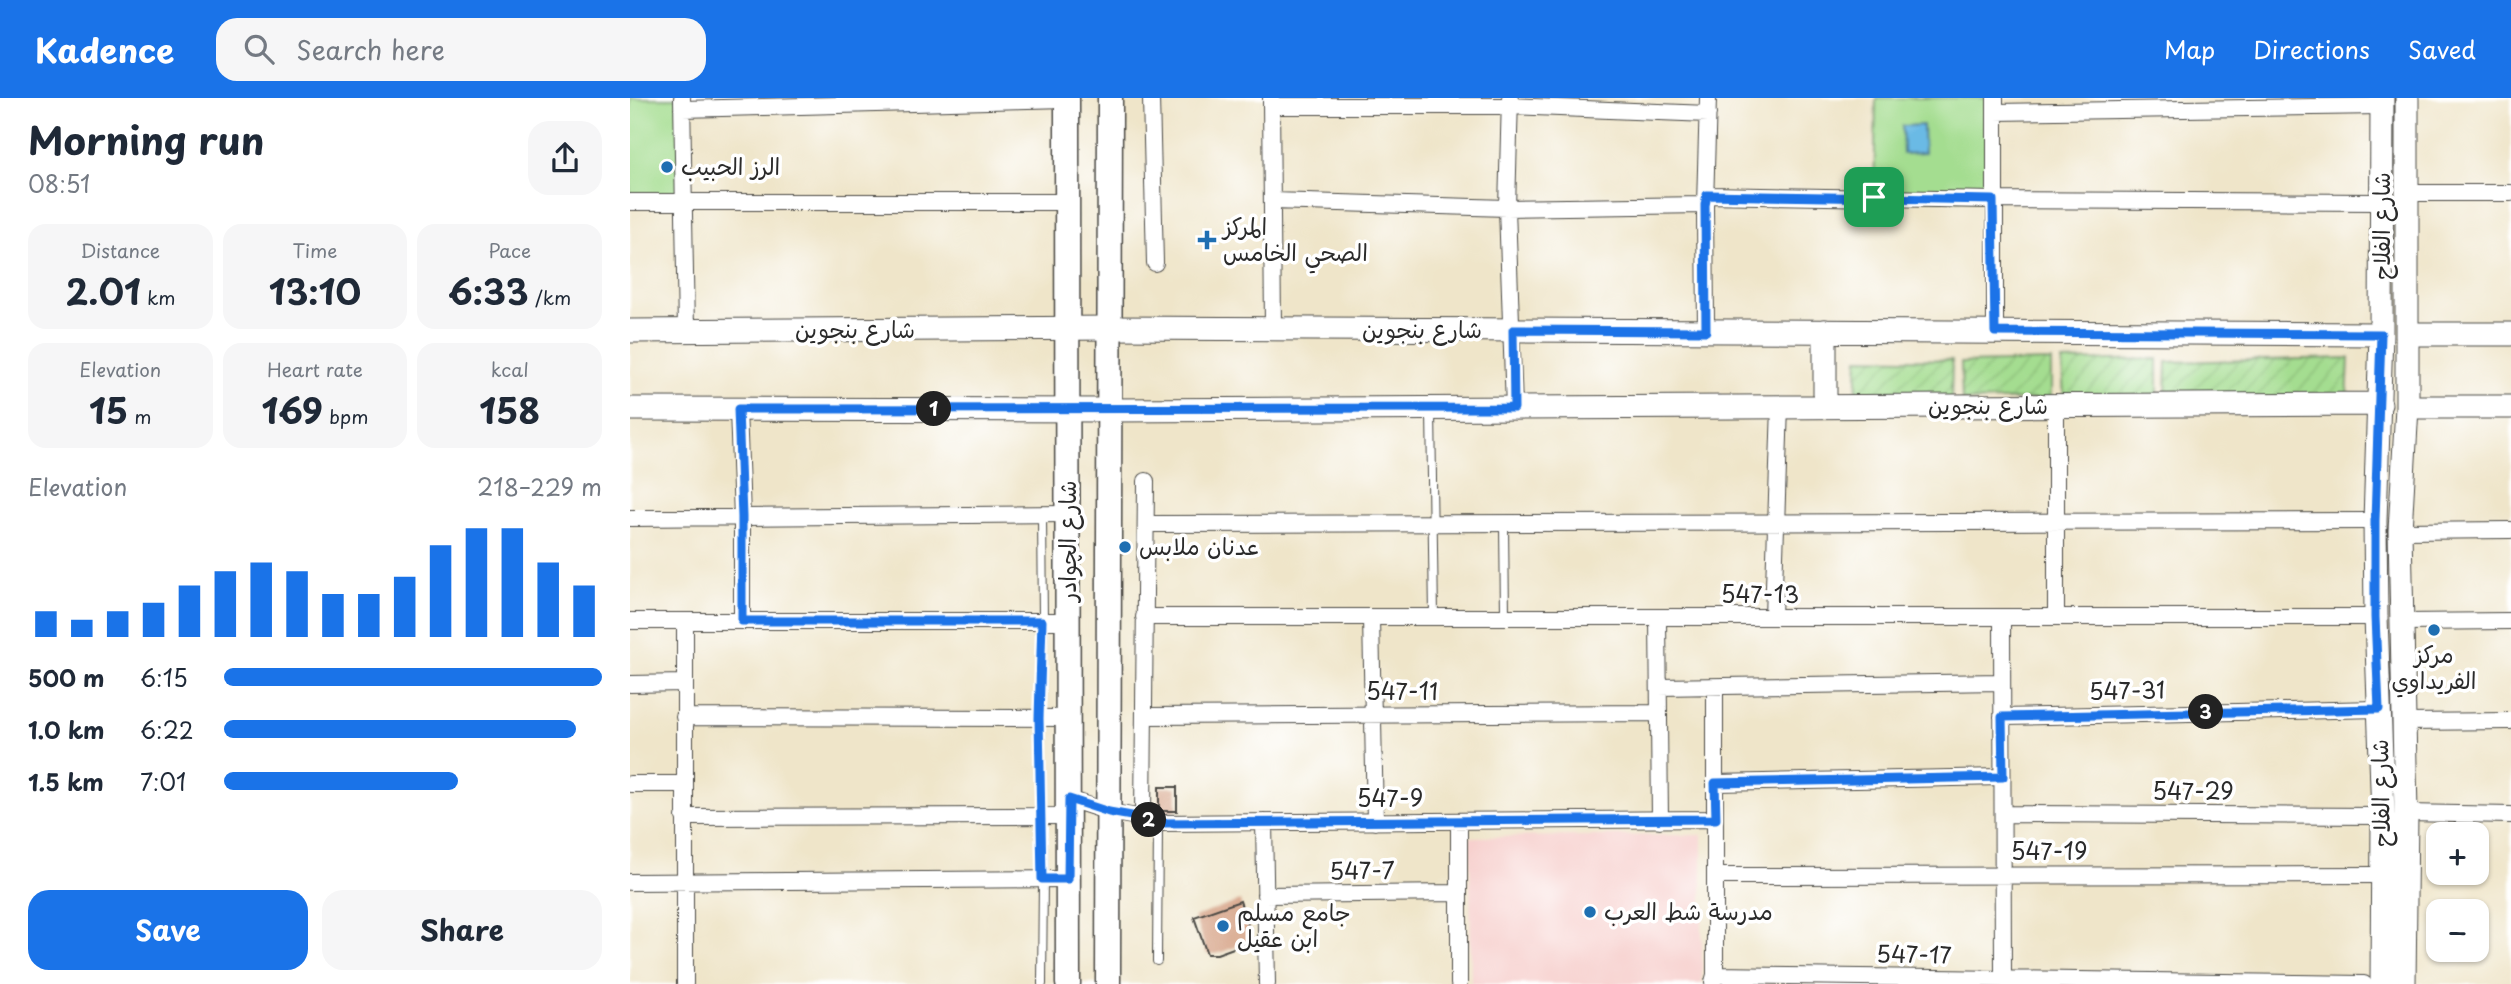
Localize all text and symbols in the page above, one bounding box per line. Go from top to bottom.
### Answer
search box [216,18,706,81]
text: Kadence [35,24,174,74]
icon: search [240,30,278,68]
text: Search here [296,30,445,69]
text: Map [2164,31,2215,67]
text: Directions [2253,31,2370,67]
text: Saved [2408,31,2476,67]
text: Morning run [28,111,264,168]
button: share [528,121,602,195]
place label: الرز الحبيب [681,148,780,183]
marker: الرز الحبيب [659,159,675,175]
text: 08:51 [28,166,90,201]
pin [1844,167,1904,227]
street label: شارع الفلاح [2363,172,2398,280]
icon: arrive [1855,178,1893,216]
place label: المركز الصحي الخامس [1221,208,1368,274]
marker: المركز الصحي الخامس [1197,230,1217,250]
text: Distance [80,236,160,264]
text: Time [293,236,337,264]
text: Pace [488,236,531,264]
text: 2.01 [65,264,141,317]
text: 13:10 [269,264,361,317]
text: 6:33 [448,264,529,317]
text: km [141,283,175,311]
text: /km [529,283,571,311]
street label: شارع بنجوين [795,311,915,346]
street label: شارع بنجوين [1362,311,1482,346]
text: Elevation [79,355,161,383]
text: Heart rate [267,355,363,383]
text: kcal [491,355,529,383]
text: 15 [89,383,128,436]
text: 169 [261,383,323,436]
text: 158 [479,383,540,436]
street label: شارع بنجوين [1928,387,2048,422]
pin: 1 [916,392,952,426]
text: 1 [929,394,938,422]
text: m [128,402,152,430]
text: bpm [323,402,369,430]
text: Elevation [28,469,127,504]
text: 218–229 m [477,469,602,504]
street label: شارع الچوادر [1049,481,1084,603]
place label: عدنان ملابس [1139,528,1260,563]
marker: عدنان ملابس [1117,539,1133,555]
street label: 547-13 [1721,576,1799,611]
marker: مركز الفريداوي [2426,622,2442,638]
place label: مركز الفريداوي [2391,636,2477,698]
text: 500 m [28,660,105,695]
text: 6:15 [140,660,188,695]
street label: 547-31 [2088,671,2165,708]
street label: 547-11 [1366,673,1438,708]
pin: 3 [2188,694,2224,730]
text: 3 [2199,697,2212,725]
text: 1.0 km [28,712,105,747]
text: 6:22 [140,712,194,747]
street label: شارع الفلاح [2361,739,2398,847]
text: 1.5 km [28,764,104,799]
text: 7:01 [140,764,186,799]
street label: 547-29 [2152,773,2234,808]
street label: 547-9 [1357,780,1423,815]
pin: 2 [1132,802,1166,838]
text: 2 [1142,805,1155,833]
map controls [2426,822,2489,962]
button: + [2426,822,2489,885]
street label: 547-19 [2011,833,2087,868]
street label: 547-7 [1329,851,1395,888]
button: Save [28,890,308,970]
button: Share [322,890,602,970]
place label: مدرسة شط العرب [1604,893,1773,928]
place label: جامع مسلم ابن عقيل [1237,894,1351,955]
button: − [2426,899,2489,962]
marker: مدرسة شط العرب [1582,904,1598,920]
marker: جامع مسلم ابن عقيل [1215,918,1231,934]
street label: 547-17 [1876,935,1952,972]

